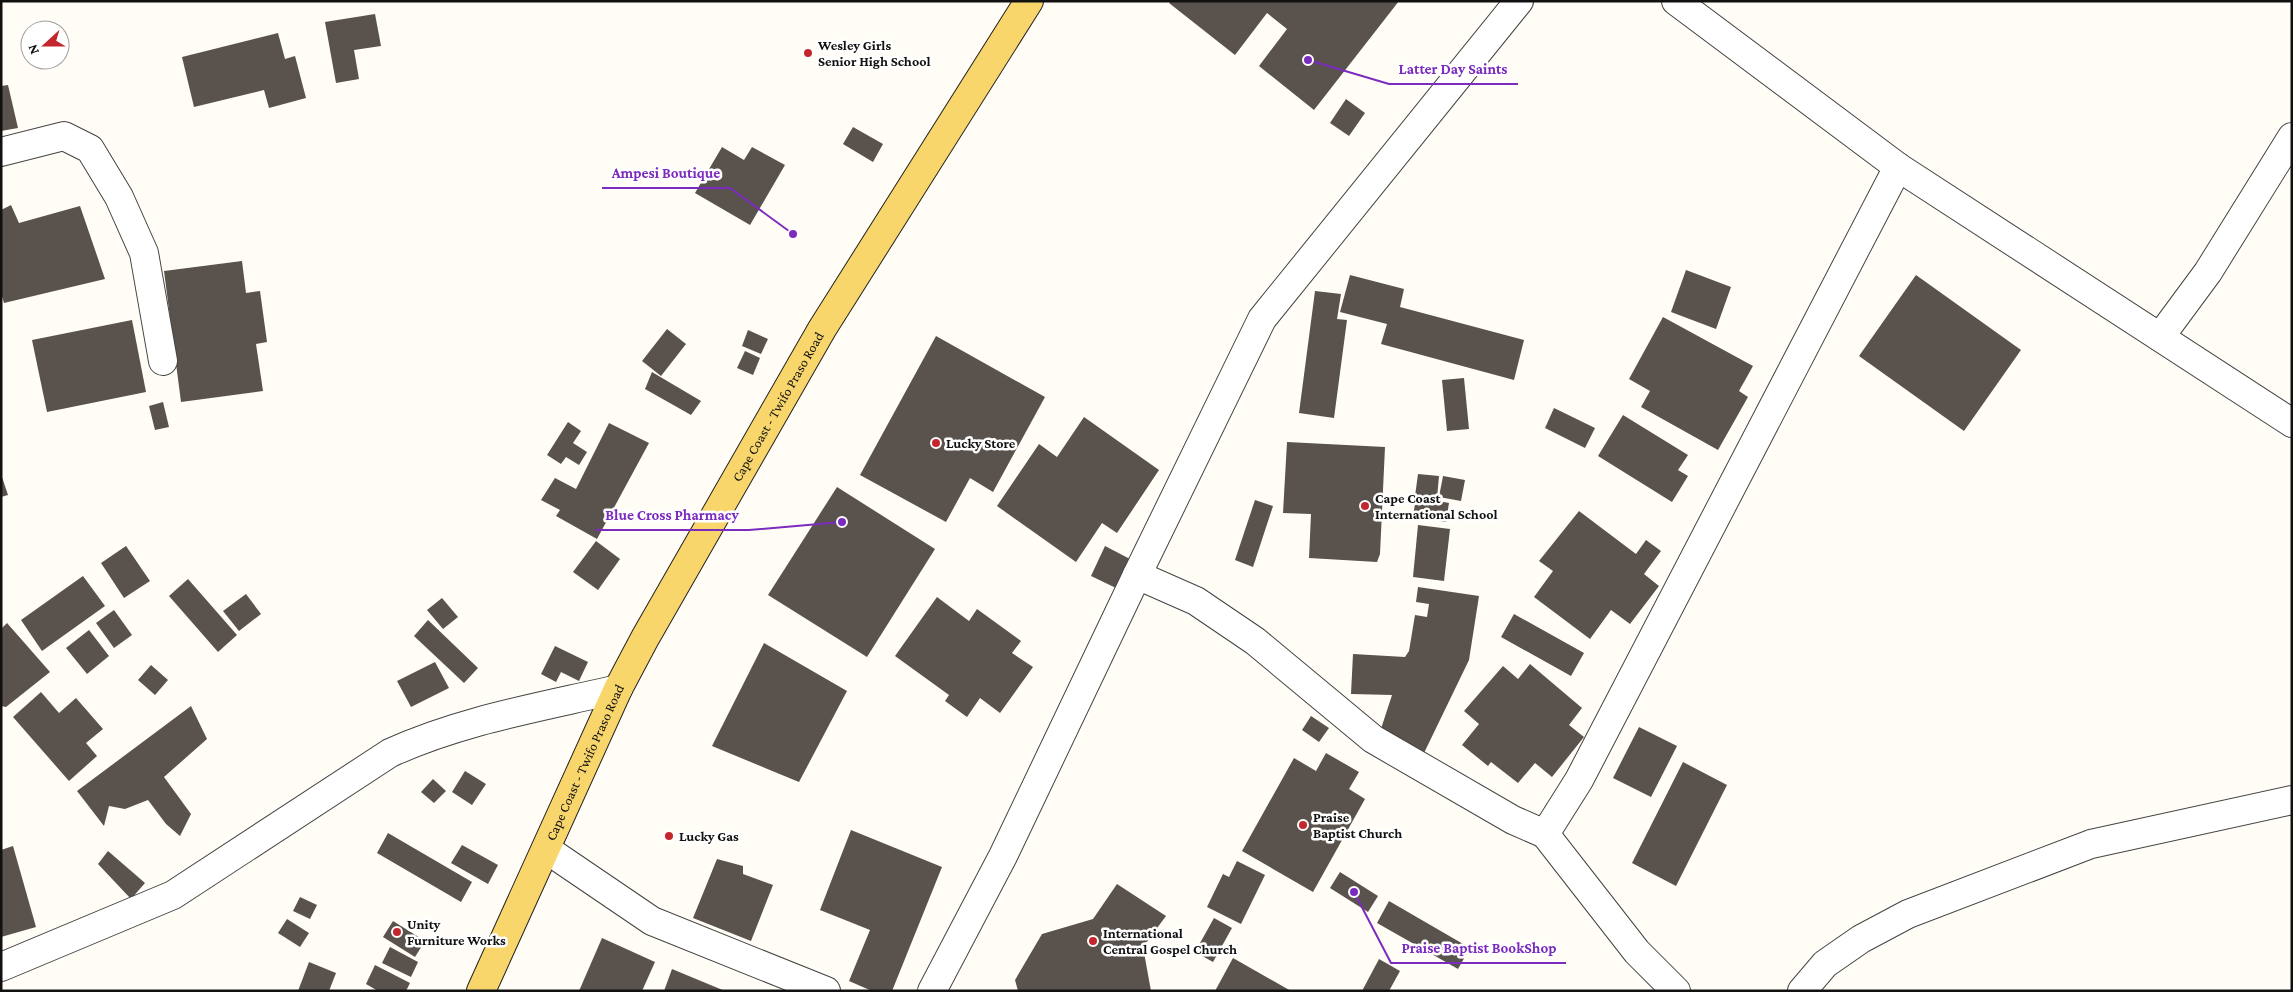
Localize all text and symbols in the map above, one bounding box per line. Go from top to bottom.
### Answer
north arrow [20,20,70,70]
place label: Wesley Girls Senior High School [817,37,931,69]
text: N [24,42,42,57]
marker: Wesley Girls Senior High School [802,47,814,59]
callout: Latter Day Saints [1389,54,1518,84]
text: Latter Day Saints [1399,61,1507,77]
callout: Ampesi Boutique [602,158,730,188]
text: Ampesi Boutique [611,165,720,181]
street label: Cape Coast - Twifo Praso Road [728,328,827,484]
place label: Lucky Store [946,435,1016,451]
marker: Lucky Store [930,437,942,449]
place label: Cape Coast International School [1375,490,1498,522]
callout: Blue Cross Pharmacy [595,500,749,530]
marker: Cape Coast International School [1359,500,1371,512]
text: Blue Cross Pharmacy [605,507,739,523]
street label: Cape Coast - Twifo Praso Road [542,681,627,843]
place label: Praise Baptist Church [1313,809,1402,841]
marker: Praise Baptist Church [1297,819,1309,831]
place label: Lucky Gas [679,828,739,844]
marker: Lucky Gas [663,830,675,842]
place label: Unity Furniture Works [407,916,506,948]
place label: International Central Gospel Church [1103,925,1237,957]
marker: Unity Furniture Works [391,926,403,938]
callout: Praise Baptist BookShop [1391,933,1566,963]
marker: International Central Gospel Church [1087,935,1099,947]
text: Praise Baptist BookShop [1402,940,1556,956]

